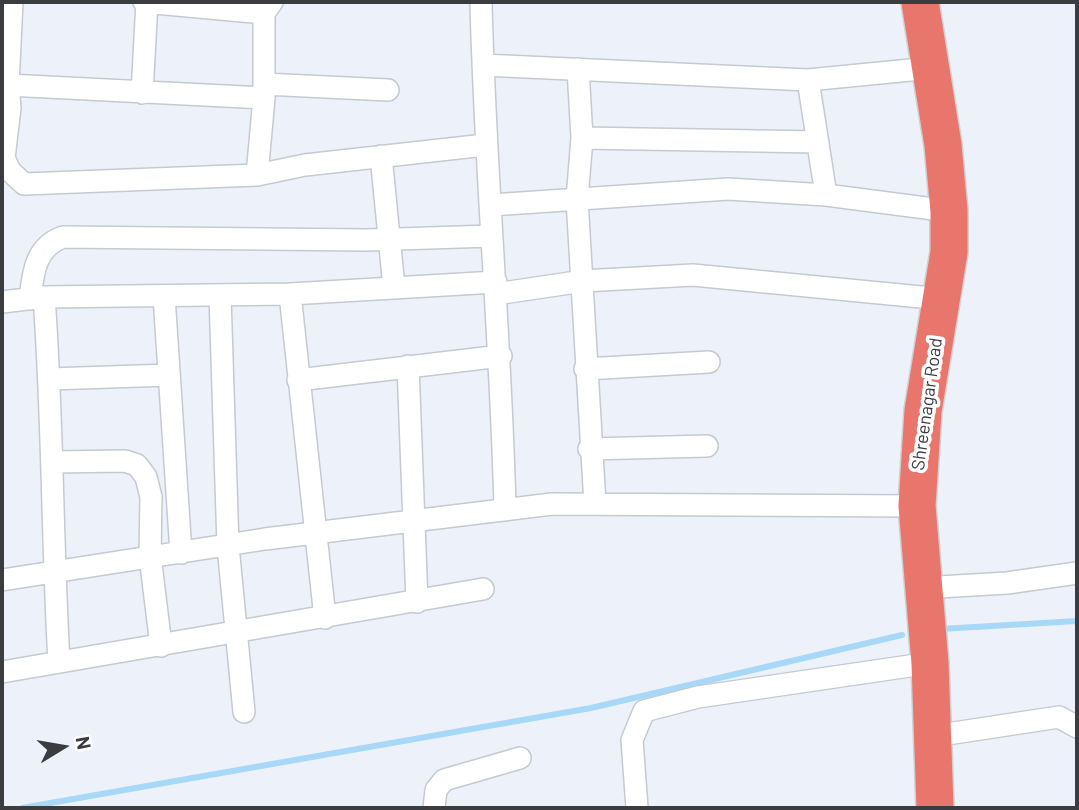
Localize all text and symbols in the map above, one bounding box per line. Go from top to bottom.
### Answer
street label: Shreenagar Road [907,336,947,472]
north arrow [28,712,98,782]
text: N [72,734,97,751]

